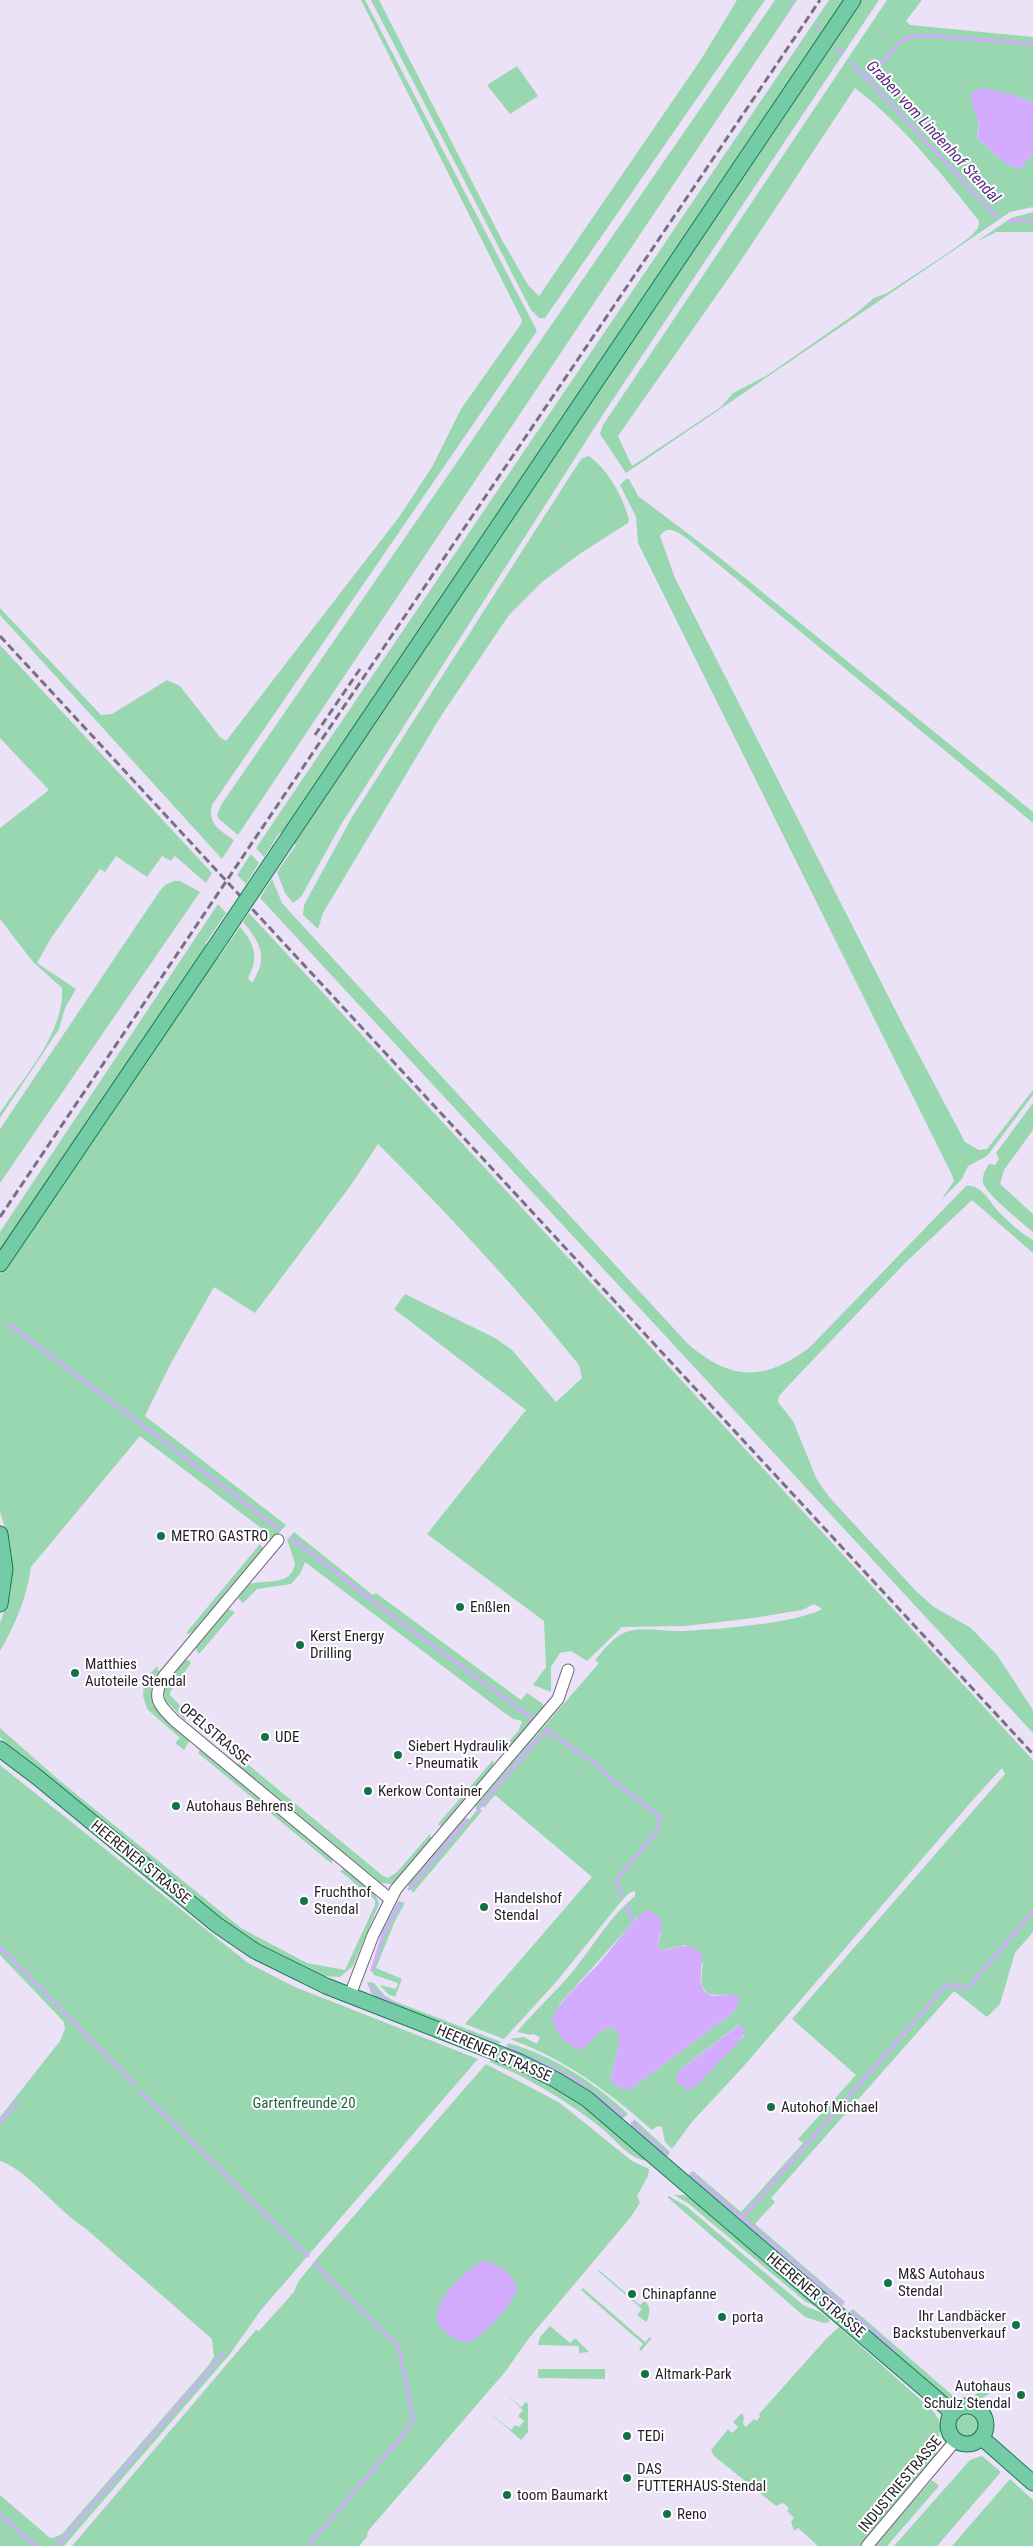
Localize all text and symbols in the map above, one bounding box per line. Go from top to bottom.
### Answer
water label: Graben vom Lindenhof Stendal [863,56,1005,207]
place label: METRO GASTRO [171,1527,268,1545]
marker: METRO GASTRO [155,1530,167,1542]
place label: Enßlen [470,1598,510,1616]
marker: Enßlen [454,1601,466,1613]
place label: Kerst Energy Drilling [310,1627,384,1662]
marker: Kerst Energy Drilling [294,1639,306,1651]
place label: Matthies Autoteile Stendal [85,1655,186,1690]
marker: Matthies Autoteile Stendal [69,1667,81,1679]
street label: OPELSTRASSE [176,1699,254,1769]
place label: UDE [275,1728,299,1746]
marker: UDE [259,1731,271,1743]
place label: Siebert Hydraulik - Pneumatik [408,1737,509,1772]
marker: Siebert Hydraulik - Pneumatik [392,1749,404,1761]
place label: Kerkow Container [378,1782,483,1800]
marker: Kerkow Container [362,1785,374,1797]
place label: Autohaus Behrens [186,1797,294,1815]
marker: Autohaus Behrens [170,1800,182,1812]
street label: HEERENER STRASSE [88,1816,194,1908]
place label: Fruchthof Stendal [314,1883,371,1918]
place label: Handelshof Stendal [494,1889,562,1924]
marker: Fruchthof Stendal [298,1895,310,1907]
marker: Handelshof Stendal [478,1901,490,1913]
street label: HEERENER STRASSE [434,2021,554,2085]
park label: Gartenfreunde 20 [252,2094,356,2112]
place label: Autohof Michael [781,2098,878,2116]
marker: Autohof Michael [765,2101,777,2113]
street label: HEERENER STRASSE [763,2249,869,2341]
place label: M&S Autohaus Stendal [898,2265,985,2300]
marker: M&S Autohaus Stendal [882,2277,894,2289]
place label: Chinapfanne [642,2285,717,2303]
marker: Chinapfanne [626,2288,638,2300]
place label: Ihr Landbäcker Backstubenverkauf [893,2307,1006,2342]
place label: porta [732,2308,764,2326]
marker: porta [716,2311,728,2323]
marker: Ihr Landbäcker Backstubenverkauf [1010,2319,1022,2331]
place label: Altmark-Park [655,2365,732,2383]
marker: Altmark-Park [639,2368,651,2380]
place label: Autohaus Schulz Stendal [924,2377,1011,2412]
marker: Autohaus Schulz Stendal [1015,2389,1027,2401]
place label: TEDi [637,2427,664,2445]
marker: TEDi [621,2430,633,2442]
street label: INDUSTRIESTRASSE [855,2432,945,2536]
place label: DAS FUTTERHAUS-Stendal [637,2460,766,2495]
marker: DAS FUTTERHAUS-Stendal [621,2472,633,2484]
place label: toom Baumarkt [517,2486,608,2504]
marker: toom Baumarkt [501,2489,513,2501]
place label: Reno [677,2505,707,2523]
marker: Reno [661,2508,673,2520]

